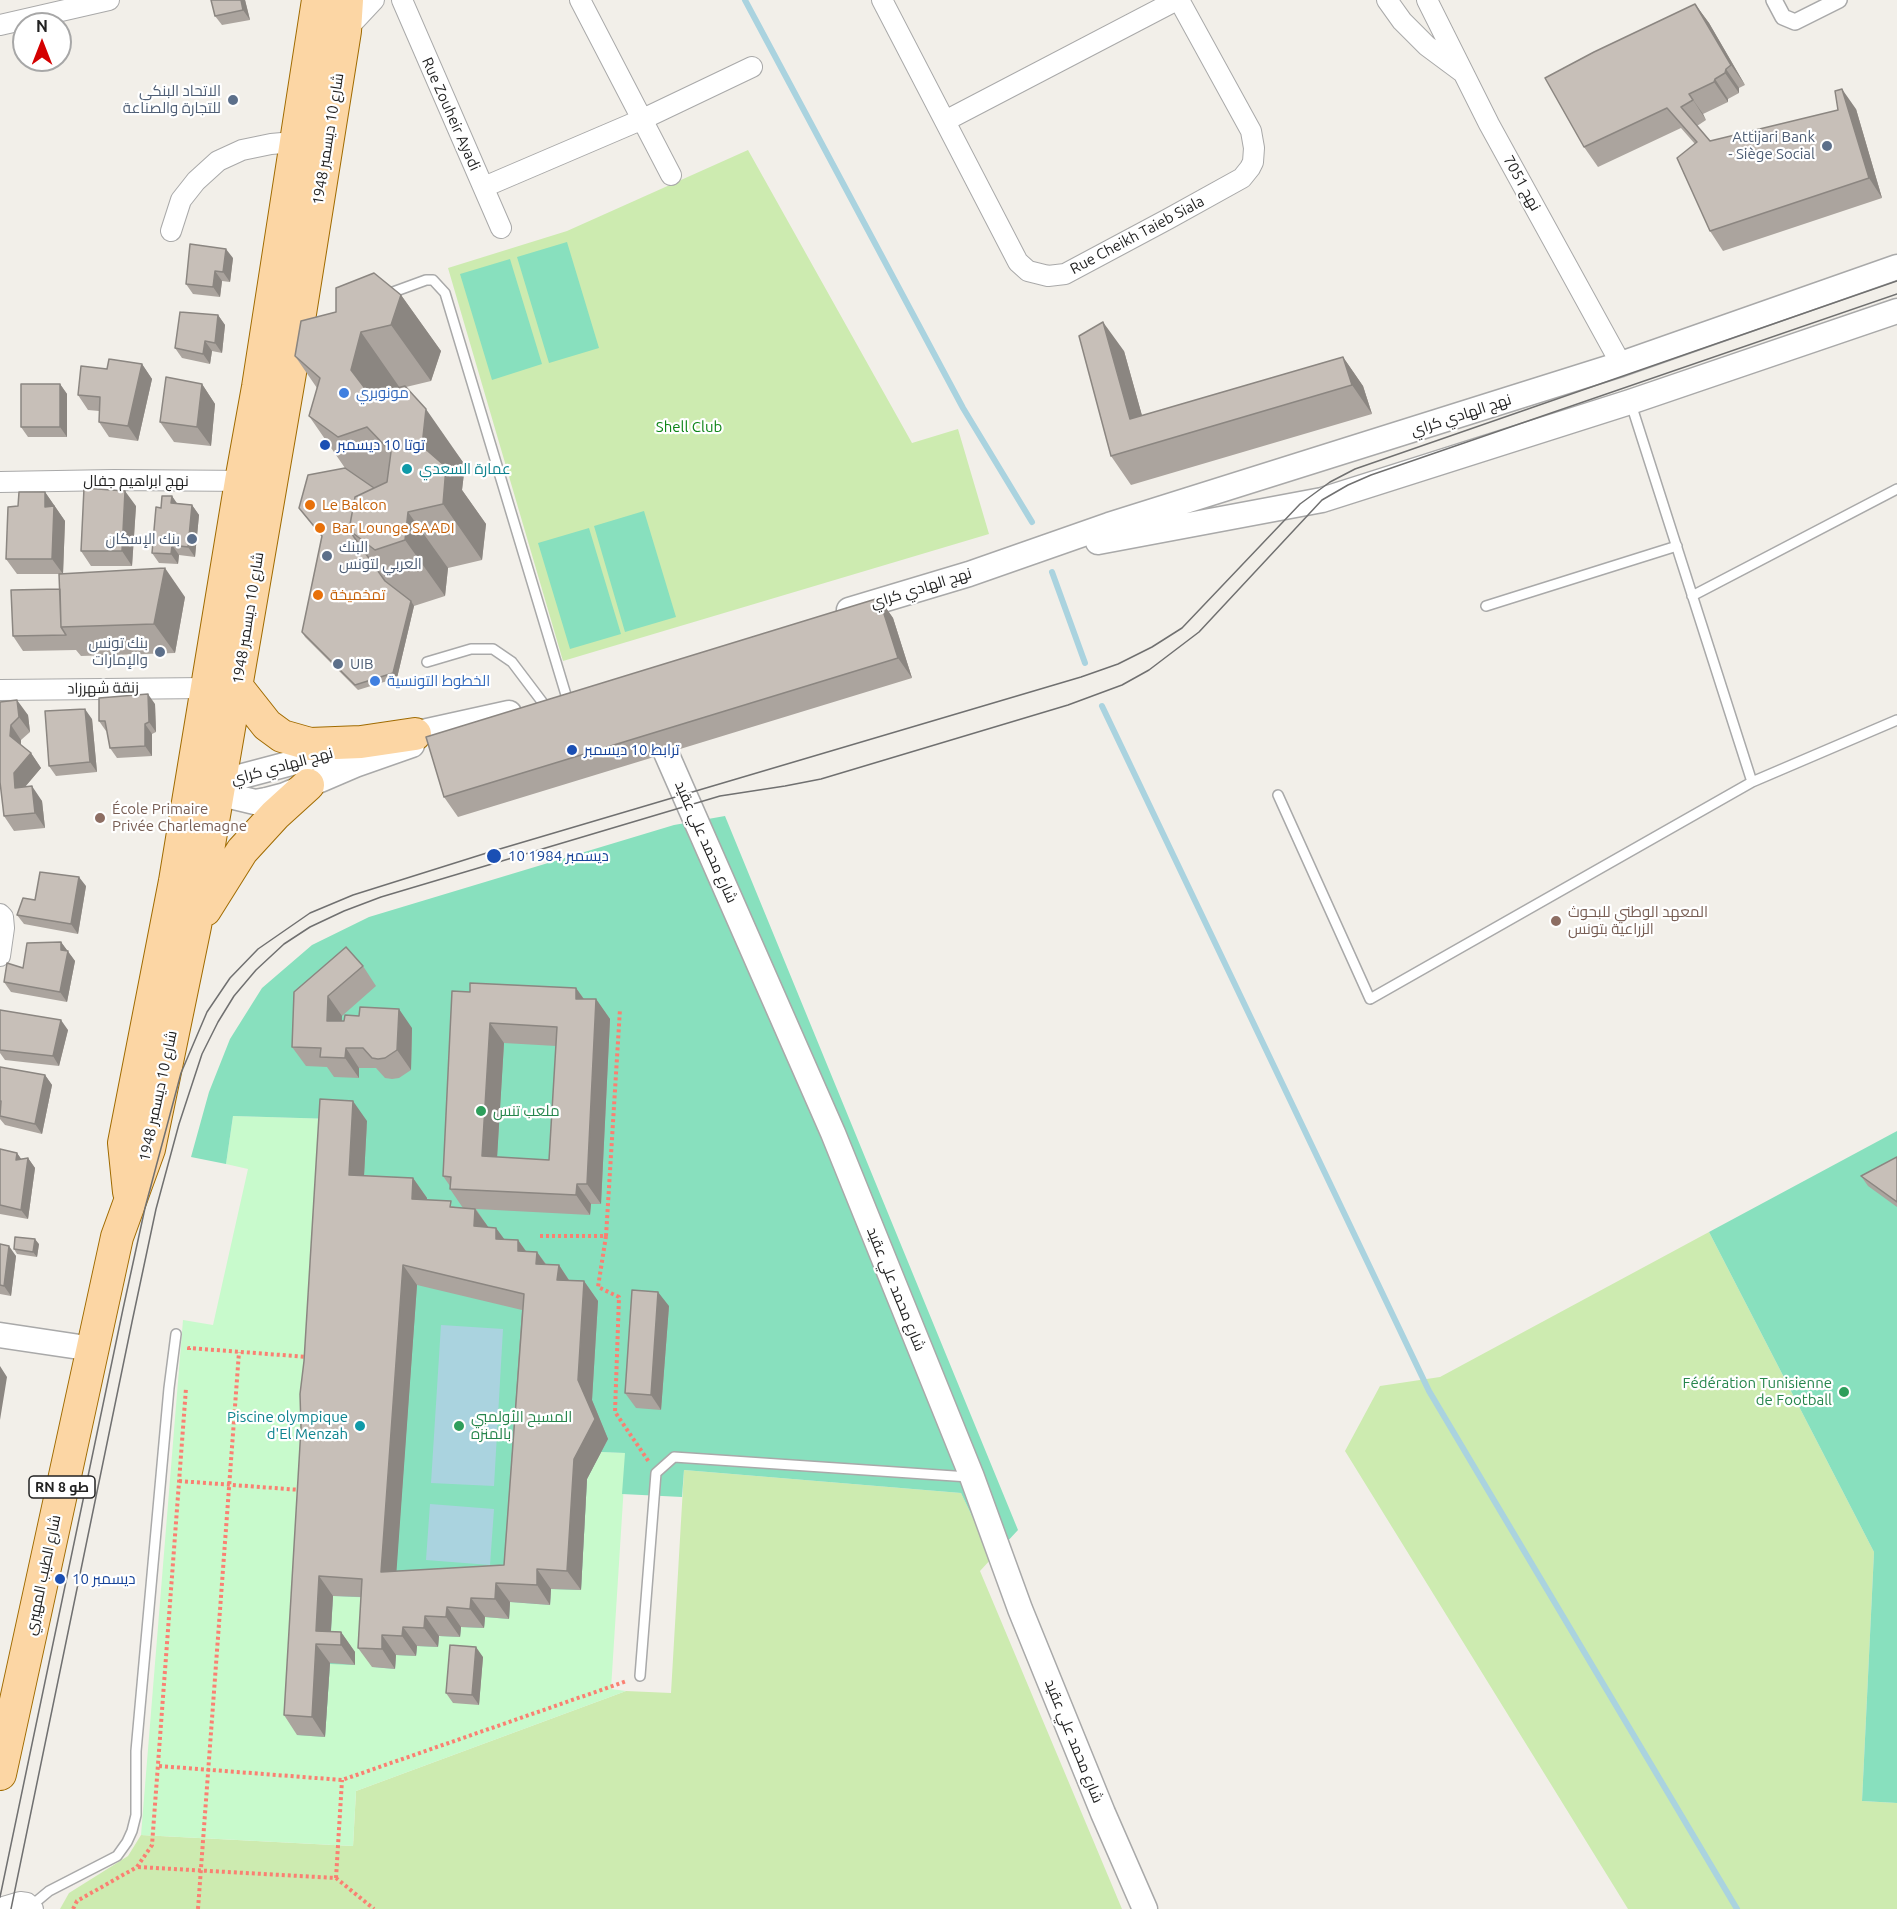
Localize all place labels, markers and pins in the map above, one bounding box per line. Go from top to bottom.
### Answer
place label: الاتحاد البنكي للتجارة والصناعة [123,82,221,117]
marker: الاتحاد البنكي للتجارة والصناعة [226,93,240,107]
place label: Attijari Bank - Siège Social [1728,128,1815,163]
marker: Attijari Bank - Siège Social [1820,139,1834,153]
place label: مونوبري [356,384,409,402]
marker: مونوبري [337,386,351,400]
place label: توتا 10 ديسمبر [337,436,425,454]
marker: توتا 10 ديسمبر [318,438,332,452]
place label: عمارة السعدي [419,460,511,478]
marker: عمارة السعدي [400,462,414,476]
place label: Le Balcon [322,496,387,514]
marker: Le Balcon [303,498,317,512]
place label: Bar Lounge SAADI [332,519,455,537]
marker: Bar Lounge SAADI [313,521,327,535]
place label: بنك الإسكان [106,530,180,548]
marker: بنك الإسكان [185,532,199,546]
place label: البنك العربي لتونس [339,538,422,573]
marker: البنك العربي لتونس [320,549,334,563]
place label: تمخميخة [330,586,385,604]
marker: تمخميخة [311,588,325,602]
place label: بنك تونس والإمارات [89,634,148,669]
marker: بنك تونس والإمارات [153,645,167,659]
place label: UIB [350,655,374,673]
marker: UIB [331,657,345,671]
place label: الخطوط التونسية [387,672,490,690]
marker: الخطوط التونسية [368,674,382,688]
place label: ترابط 10 ديسمبر [584,741,679,759]
marker: ترابط 10 ديسمبر [565,743,579,757]
place label: École Primaire Privée Charlemagne [112,800,247,835]
marker: École Primaire Privée Charlemagne [93,811,107,825]
marker: 10 ديسمبر 1984 [485,847,503,865]
place label: 10 ديسمبر 1984 [508,847,609,865]
place label: المعهد الوطني للبحوث الزراعية بتونس [1568,903,1708,938]
marker: المعهد الوطني للبحوث الزراعية بتونس [1549,914,1563,928]
place label: ملعب تنس [493,1102,560,1120]
marker: ملعب تنس [474,1104,488,1118]
place label: Fédération Tunisienne de Football [1683,1374,1832,1409]
marker: Fédération Tunisienne de Football [1837,1385,1851,1399]
place label: Piscine olympique d'El Menzah [227,1408,348,1443]
place label: المسبح الأولمبي بالمنزه [471,1408,572,1443]
marker: Piscine olympique d'El Menzah [353,1419,367,1433]
marker: المسبح الأولمبي بالمنزه [452,1419,466,1433]
place label: 10 ديسمبر [72,1570,136,1588]
marker: 10 ديسمبر [53,1572,67,1586]

